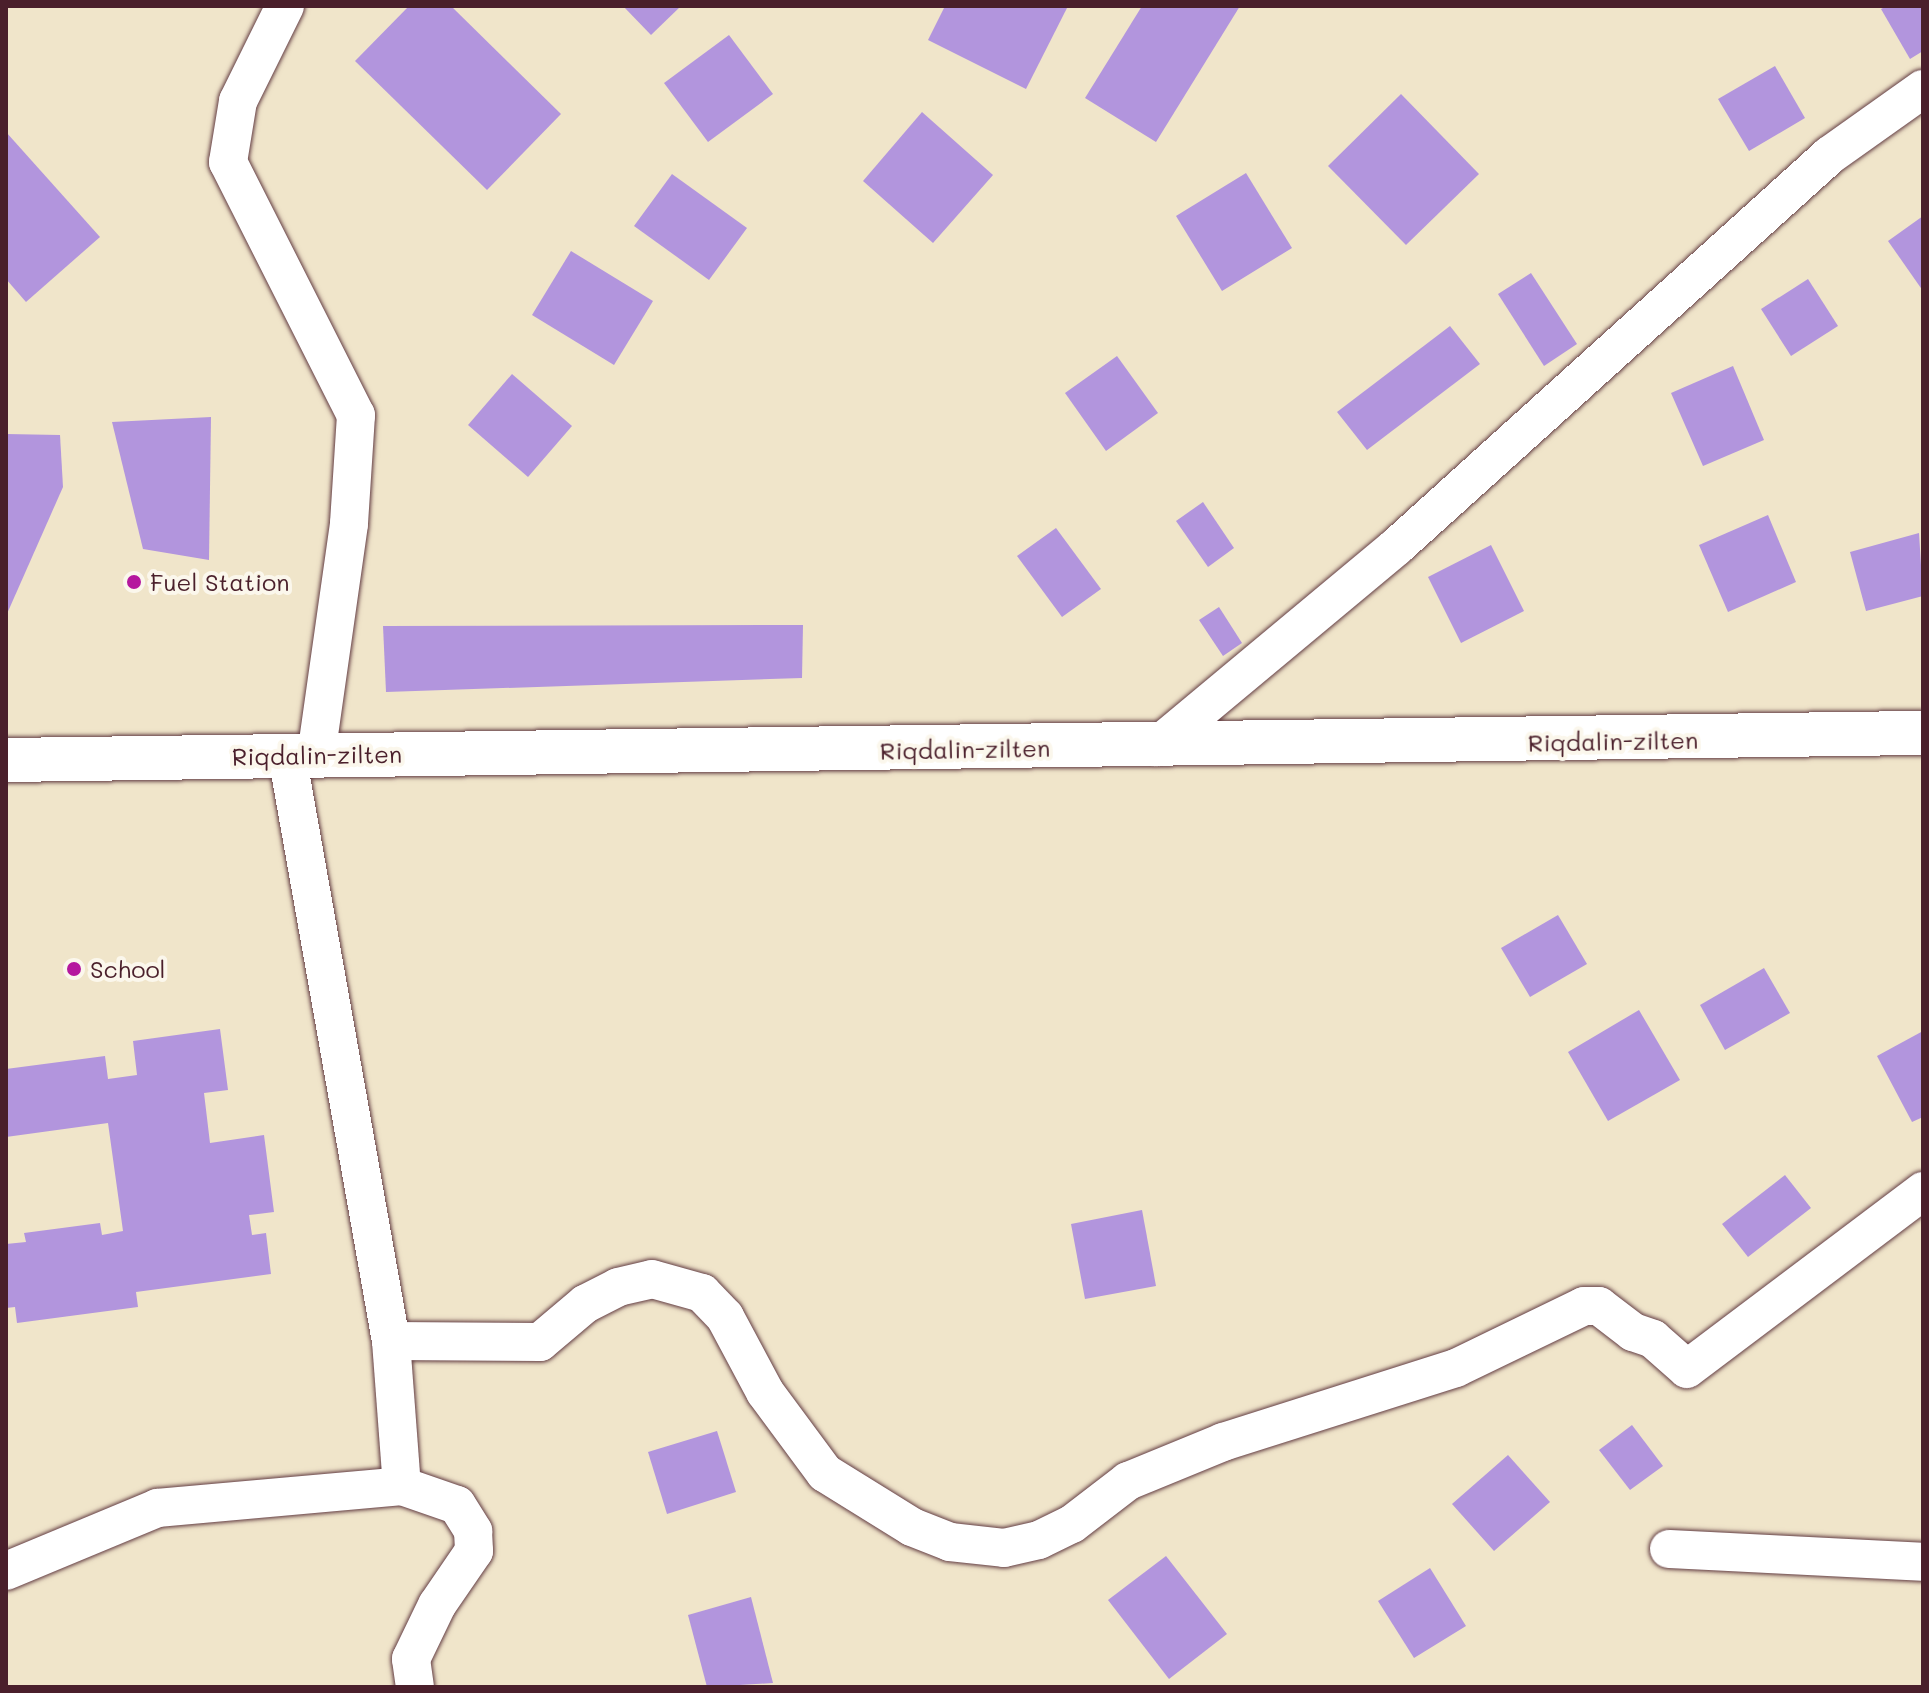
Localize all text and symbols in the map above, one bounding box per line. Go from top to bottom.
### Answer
place label: Fuel Station [150,568,290,596]
marker: Fuel Station [125,573,143,591]
street label: Riqdalin-zilten [1528,725,1698,757]
street label: Riqdalin-zilten [880,733,1050,765]
street label: Riqdalin-zilten [232,739,402,771]
place label: School [90,955,166,983]
marker: School [65,960,83,978]

